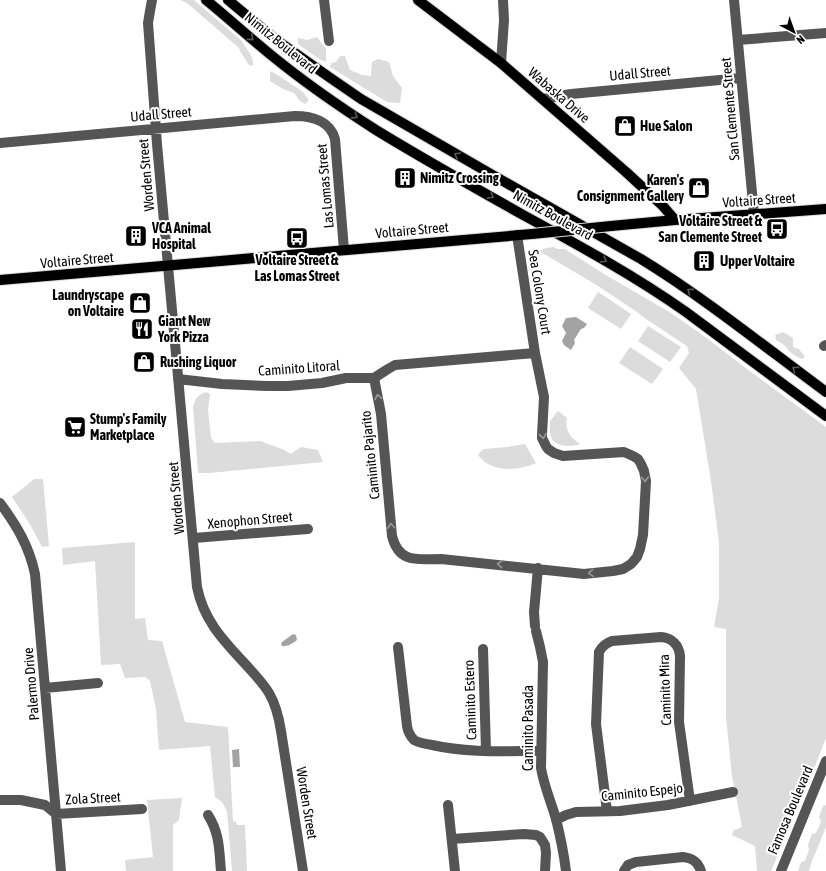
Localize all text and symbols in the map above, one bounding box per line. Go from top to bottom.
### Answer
street label: Nimitz Boulevard [242,9,320,77]
north arrow [774,12,814,52]
one-way arrow [246,33,254,40]
text: N [794,33,807,46]
street label: San Clemente Street [718,57,742,161]
street label: Udall Street [609,62,671,84]
street label: Wabaska Drive [525,64,593,126]
street label: Udall Street [130,103,192,125]
one-way arrow [351,111,358,118]
shop icon: Hue Salon [612,113,638,139]
place label: Hue Salon [640,118,693,134]
street label: Worden Street [135,138,157,212]
street label: Las Lomas Street [313,143,337,229]
one-way arrow [454,153,462,160]
building icon: Nimitz Crossing [392,165,418,191]
place label: Nimitz Crossing [420,170,500,186]
place label: Karen's Consignment Gallery [577,172,684,204]
shop icon: Karen's Consignment Gallery [686,175,712,201]
street label: Nimitz Boulevard [510,187,596,243]
street label: Voltaire Street [722,189,796,211]
one-way arrow [487,192,494,199]
place label: Voltaire Street & San Clemente Street [659,213,763,245]
bus stop icon: Voltaire Street & San Clemente Street [764,216,790,242]
street label: Voltaire Street [375,219,449,241]
place label: VCA Animal Hospital [151,220,211,252]
building icon: VCA Animal Hospital [123,223,149,249]
bus stop icon: Voltaire Street & Las Lomas Street [284,225,310,251]
street label: Sea Colony Court [525,248,555,336]
building icon: Upper Voltaire [691,248,717,274]
street label: Voltaire Street [40,249,114,271]
place label: Voltaire Street & Las Lomas Street [255,252,339,284]
place label: Upper Voltaire [720,253,795,269]
one-way arrow [600,256,607,263]
place label: Laundryscape on Voltaire [52,287,124,319]
one-way arrow [688,289,695,296]
shop icon: Laundryscape on Voltaire [127,290,153,316]
place label: Giant New York Pizza [157,313,211,345]
restaurant icon: Giant New York Pizza [129,316,155,342]
shop icon: Rushing Liquor [131,349,157,375]
place label: Rushing Liquor [160,354,237,370]
street label: Caminito Litoral [258,357,341,379]
one-way arrow [792,367,799,374]
one-way arrow [375,394,383,400]
street label: Caminito Pajarito [357,410,383,500]
place label: Stump's Family Marketplace [90,411,167,443]
supermarket icon: Stump's Family Marketplace [62,414,88,440]
one-way arrow [538,433,547,439]
street label: Worden Street [165,461,187,535]
one-way arrow [641,476,649,482]
street label: Xenophon Street [207,508,293,532]
one-way arrow [387,523,396,529]
one-way arrow [497,560,503,569]
one-way arrow [588,569,594,578]
street label: Palermo Drive [20,647,42,721]
street label: Caminito Mira [656,654,674,726]
street label: Caminito Estero [461,660,479,740]
street label: Caminito Pasada [520,685,536,771]
street label: Famosa Boulevard [764,763,816,857]
street label: Worden Street [293,766,321,840]
street label: Caminito Espejo [600,780,684,804]
street label: Zola Street [65,789,121,807]

